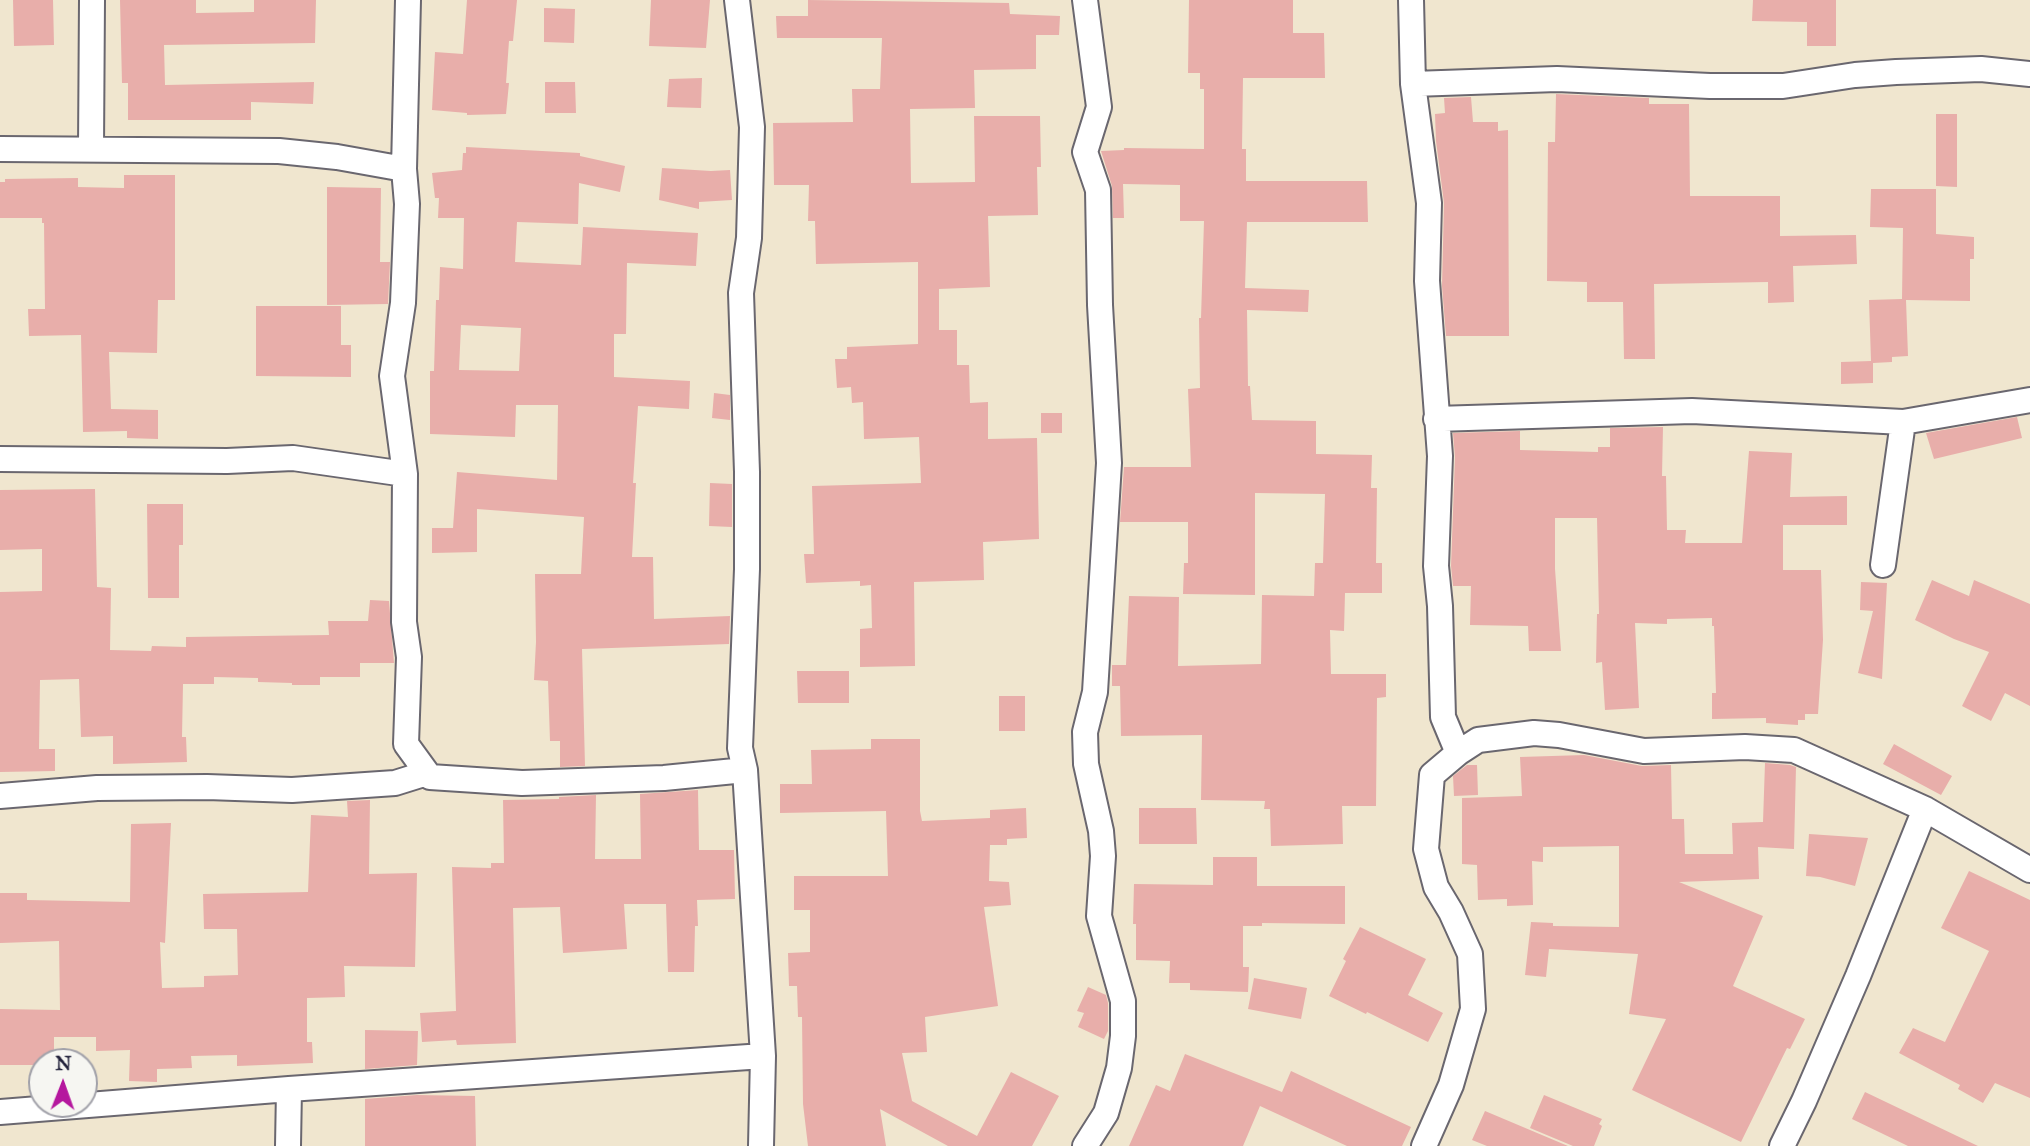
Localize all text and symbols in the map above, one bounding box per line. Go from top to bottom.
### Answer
north arrow [28,1048,98,1118]
text: N [55,1052,72,1075]

